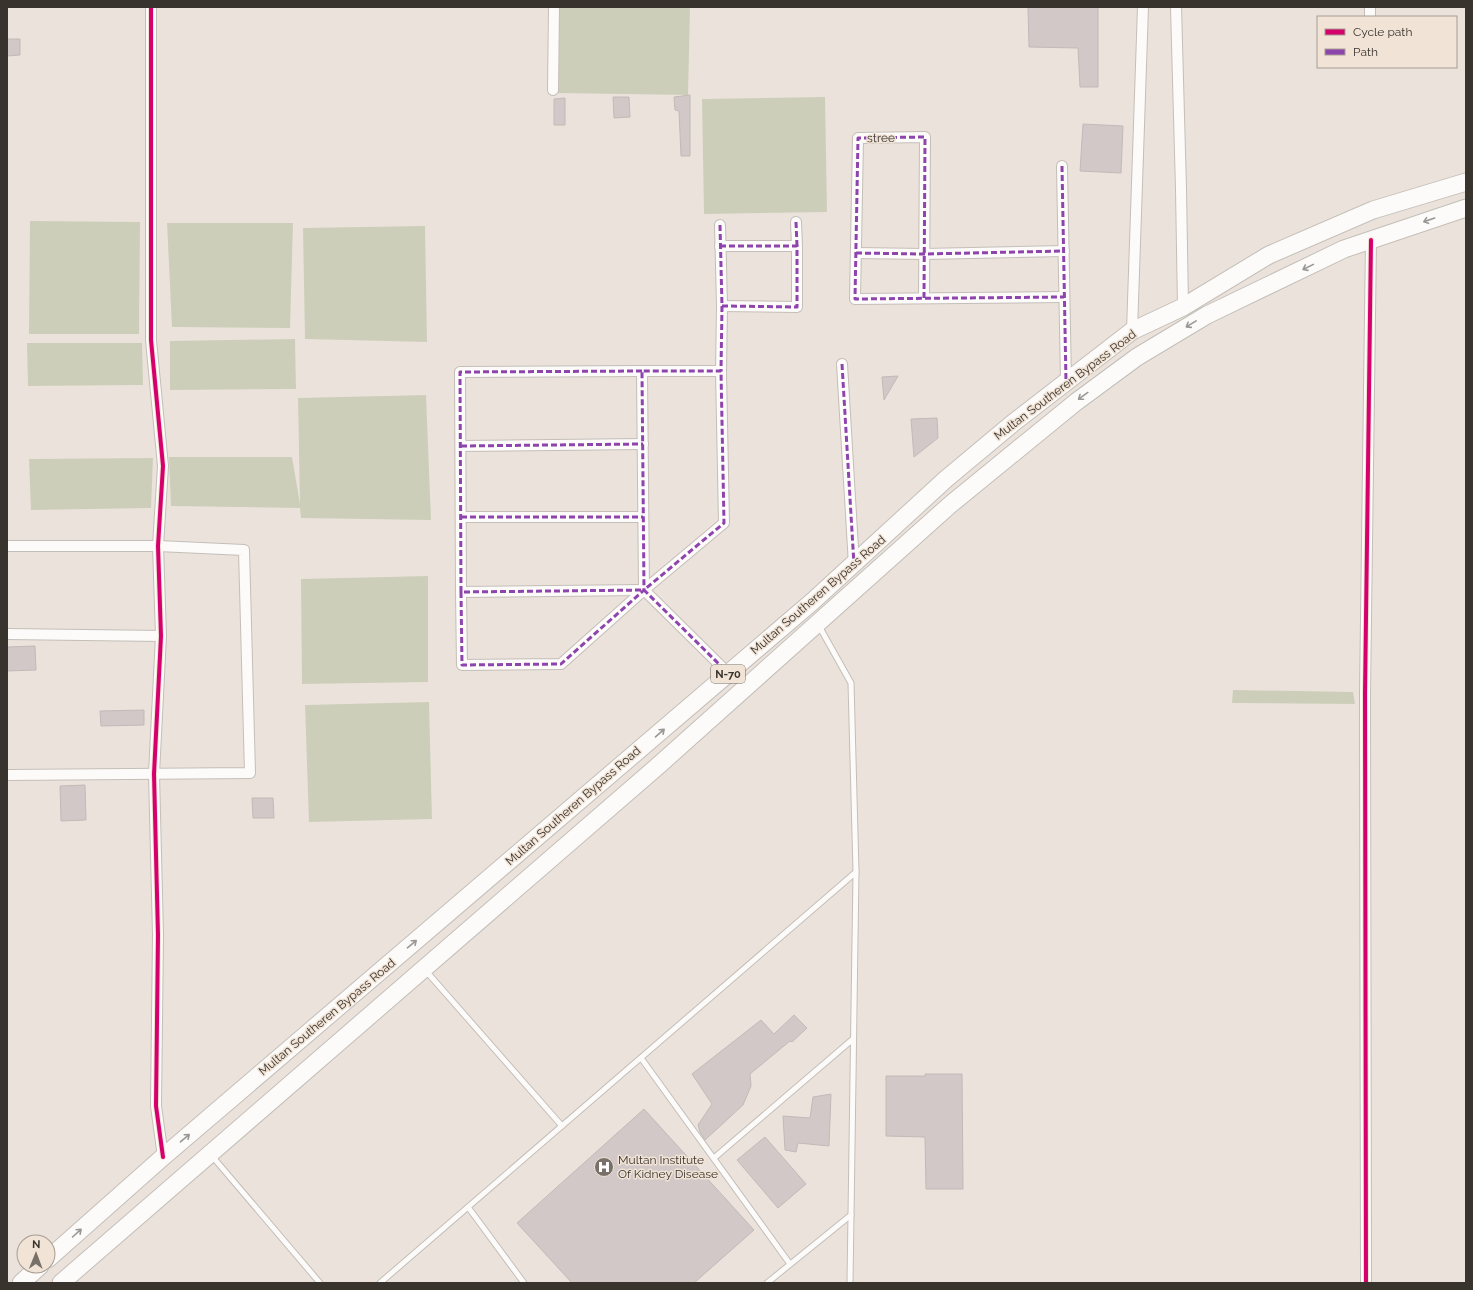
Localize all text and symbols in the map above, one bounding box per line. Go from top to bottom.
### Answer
legend [1317,16,1457,68]
text: Cycle path [1353,25,1412,39]
text: Path [1353,45,1378,59]
street label: stree [867,131,895,145]
one-way arrow [1423,217,1435,225]
one-way arrow [1302,264,1314,271]
one-way arrow [1185,321,1197,329]
street label: Multan Southeren Bypass Road [991,327,1139,443]
one-way arrow [1078,392,1089,400]
street label: Multan Southeren Bypass Road [748,533,888,657]
road number: N-70 [711,665,745,683]
one-way arrow [654,728,665,737]
street label: Multan Southeren Bypass Road [503,744,643,868]
one-way arrow [407,940,417,949]
street label: Multan Southeren Bypass Road [256,956,398,1078]
one-way arrow [180,1133,191,1142]
place label: Multan Institute Of Kidney Disease [618,1153,718,1181]
hospital icon: Multan Institute Of Kidney Disease [593,1156,615,1178]
one-way arrow [72,1228,82,1238]
north arrow [16,1234,56,1274]
text: N [32,1238,40,1251]

